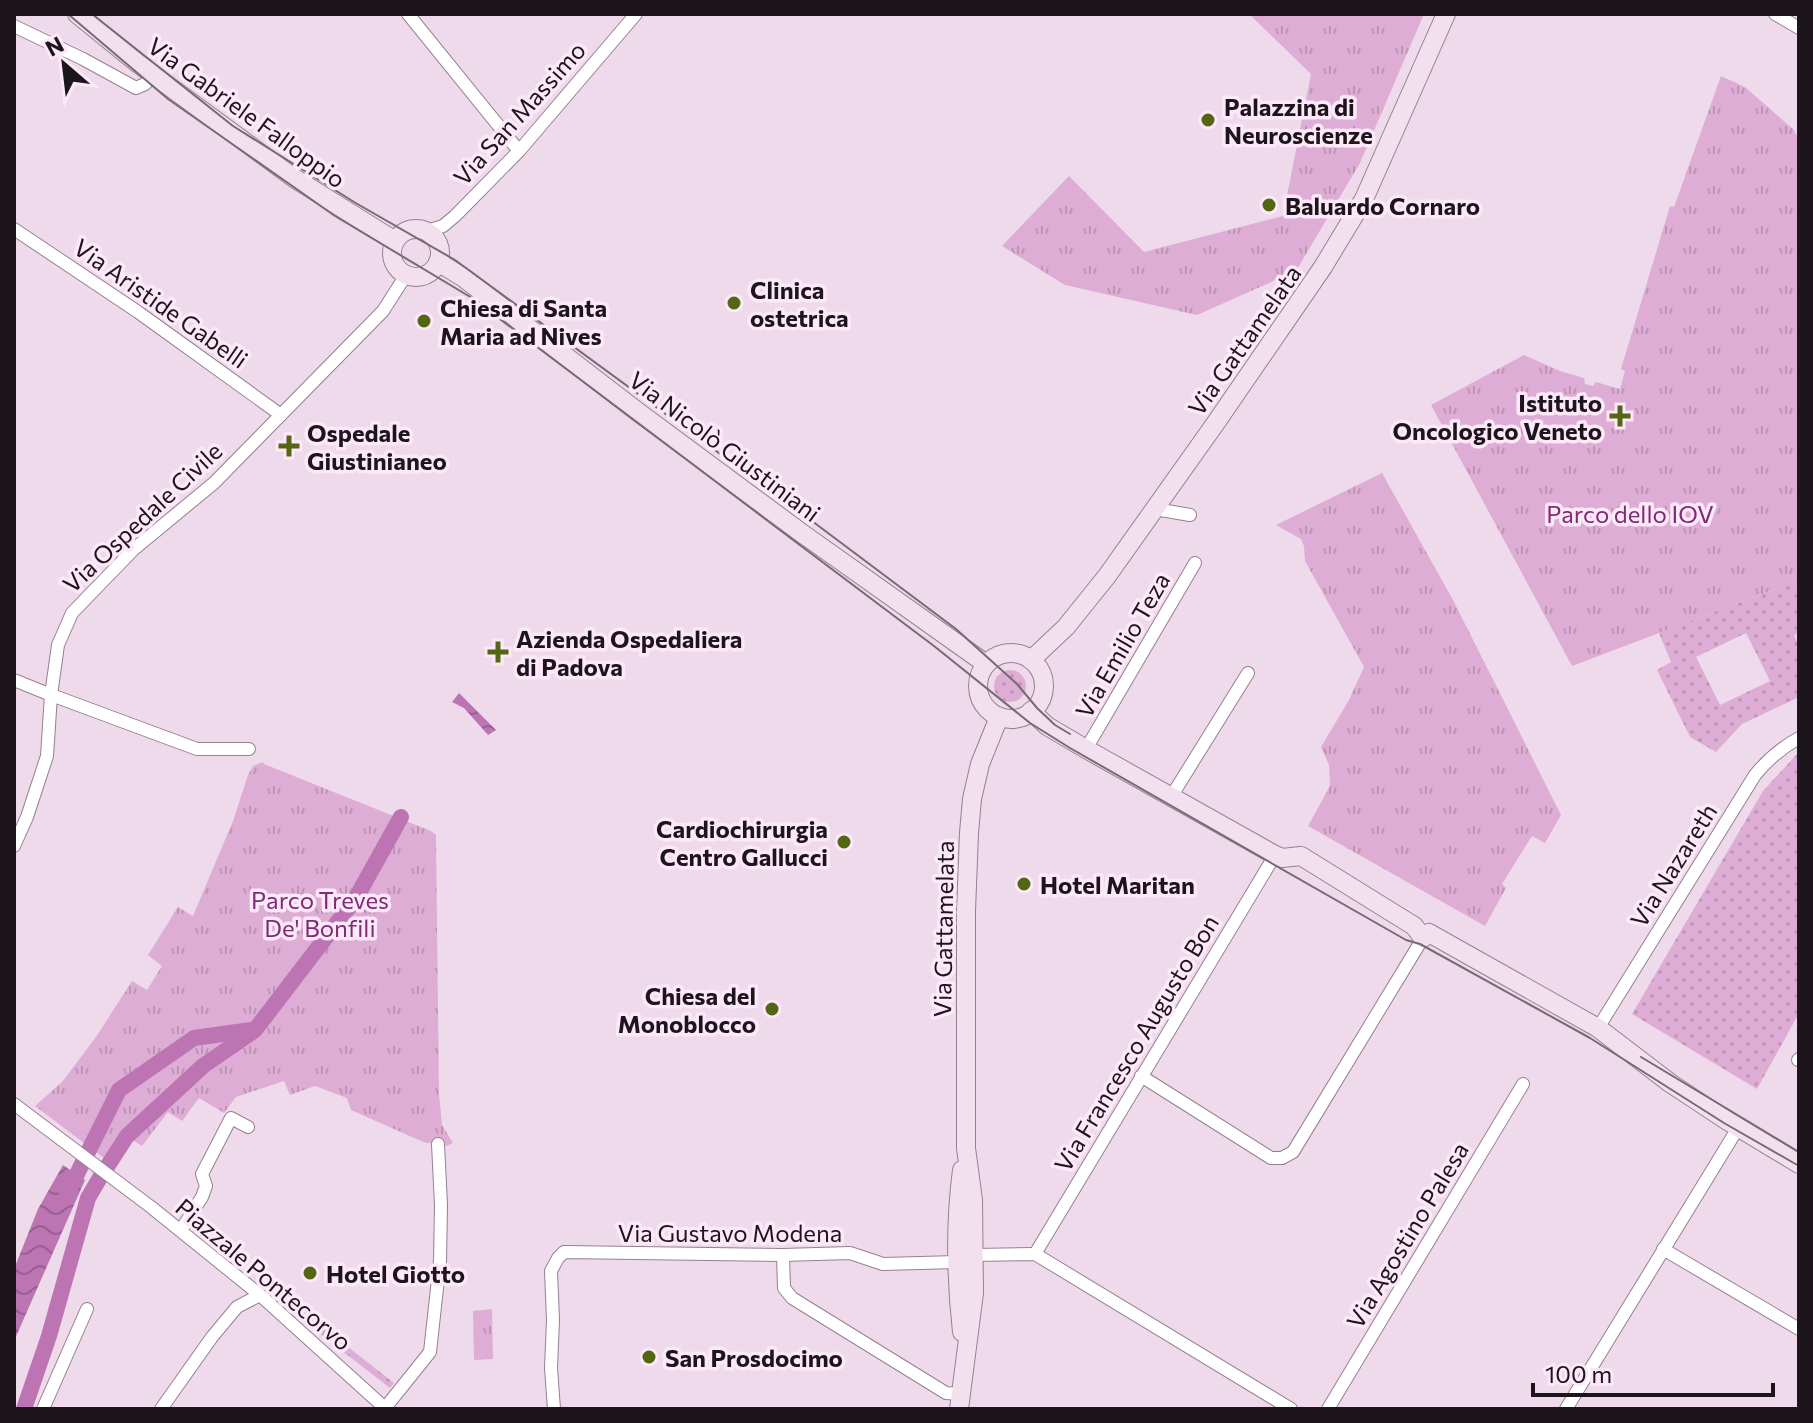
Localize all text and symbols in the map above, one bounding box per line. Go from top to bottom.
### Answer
north arrow [24,24,104,104]
text: N [41,30,68,62]
street label: Via Gabriele Falloppio [143,31,351,193]
street label: Via San Massimo [447,35,591,191]
place label: Palazzina di Neuroscienze [1224,92,1373,149]
marker: Palazzina di Neuroscienze [1199,111,1217,129]
place label: Baluardo Cornaro [1285,191,1480,220]
marker: Baluardo Cornaro [1260,196,1278,214]
street label: Via Aristide Gabelli [69,232,253,374]
street label: Via Gattamelata [1181,259,1307,421]
place label: Clinica ostetrica [750,275,849,332]
place label: Chiesa di Santa Maria ad Nives [440,293,607,350]
marker: Clinica ostetrica [725,294,743,312]
marker: Chiesa di Santa Maria ad Nives [415,312,433,330]
street label: Via Nicolò Giustiniani [624,365,826,527]
place label: Istituto Oncologico Veneto [1392,388,1602,445]
marker: Istituto Oncologico Veneto [1609,405,1631,427]
place label: Ospedale Giustinianeo [307,418,447,475]
marker: Ospedale Giustinianeo [278,435,300,457]
street label: Via Ospedale Civile [56,436,228,598]
park label: Parco dello IOV [1546,499,1714,528]
street label: Via Emilio Teza [1069,567,1175,723]
place label: Azienda Ospedaliera di Padova [516,624,743,681]
marker: Azienda Ospedaliera di Padova [487,641,509,663]
street label: Via Nazareth [1624,798,1722,932]
place label: Cardiochirurgia Centro Gallucci [656,814,828,871]
marker: Cardiochirurgia Centro Gallucci [835,833,853,851]
street label: Via Gattamelata [927,840,959,1018]
place label: Hotel Maritan [1040,870,1195,899]
marker: Hotel Maritan [1015,875,1033,893]
park label: Parco Treves De' Bonfili [251,885,389,942]
street label: Via Francesco Augusto Bon [1048,909,1224,1177]
place label: Chiesa del Monoblocco [618,981,756,1038]
marker: Chiesa del Monoblocco [763,1000,781,1018]
street label: Via Agostino Palesa [1340,1137,1474,1333]
street label: Piazzale Pontecorvo [170,1192,358,1356]
street label: Via Gustavo Modena [618,1218,842,1247]
place label: Hotel Giotto [326,1259,465,1288]
marker: Hotel Giotto [301,1264,319,1282]
place label: San Prosdocimo [665,1343,843,1372]
scale bar [1533,1347,1773,1397]
marker: San Prosdocimo [640,1348,658,1366]
text: 100 m [1545,1359,1612,1388]

